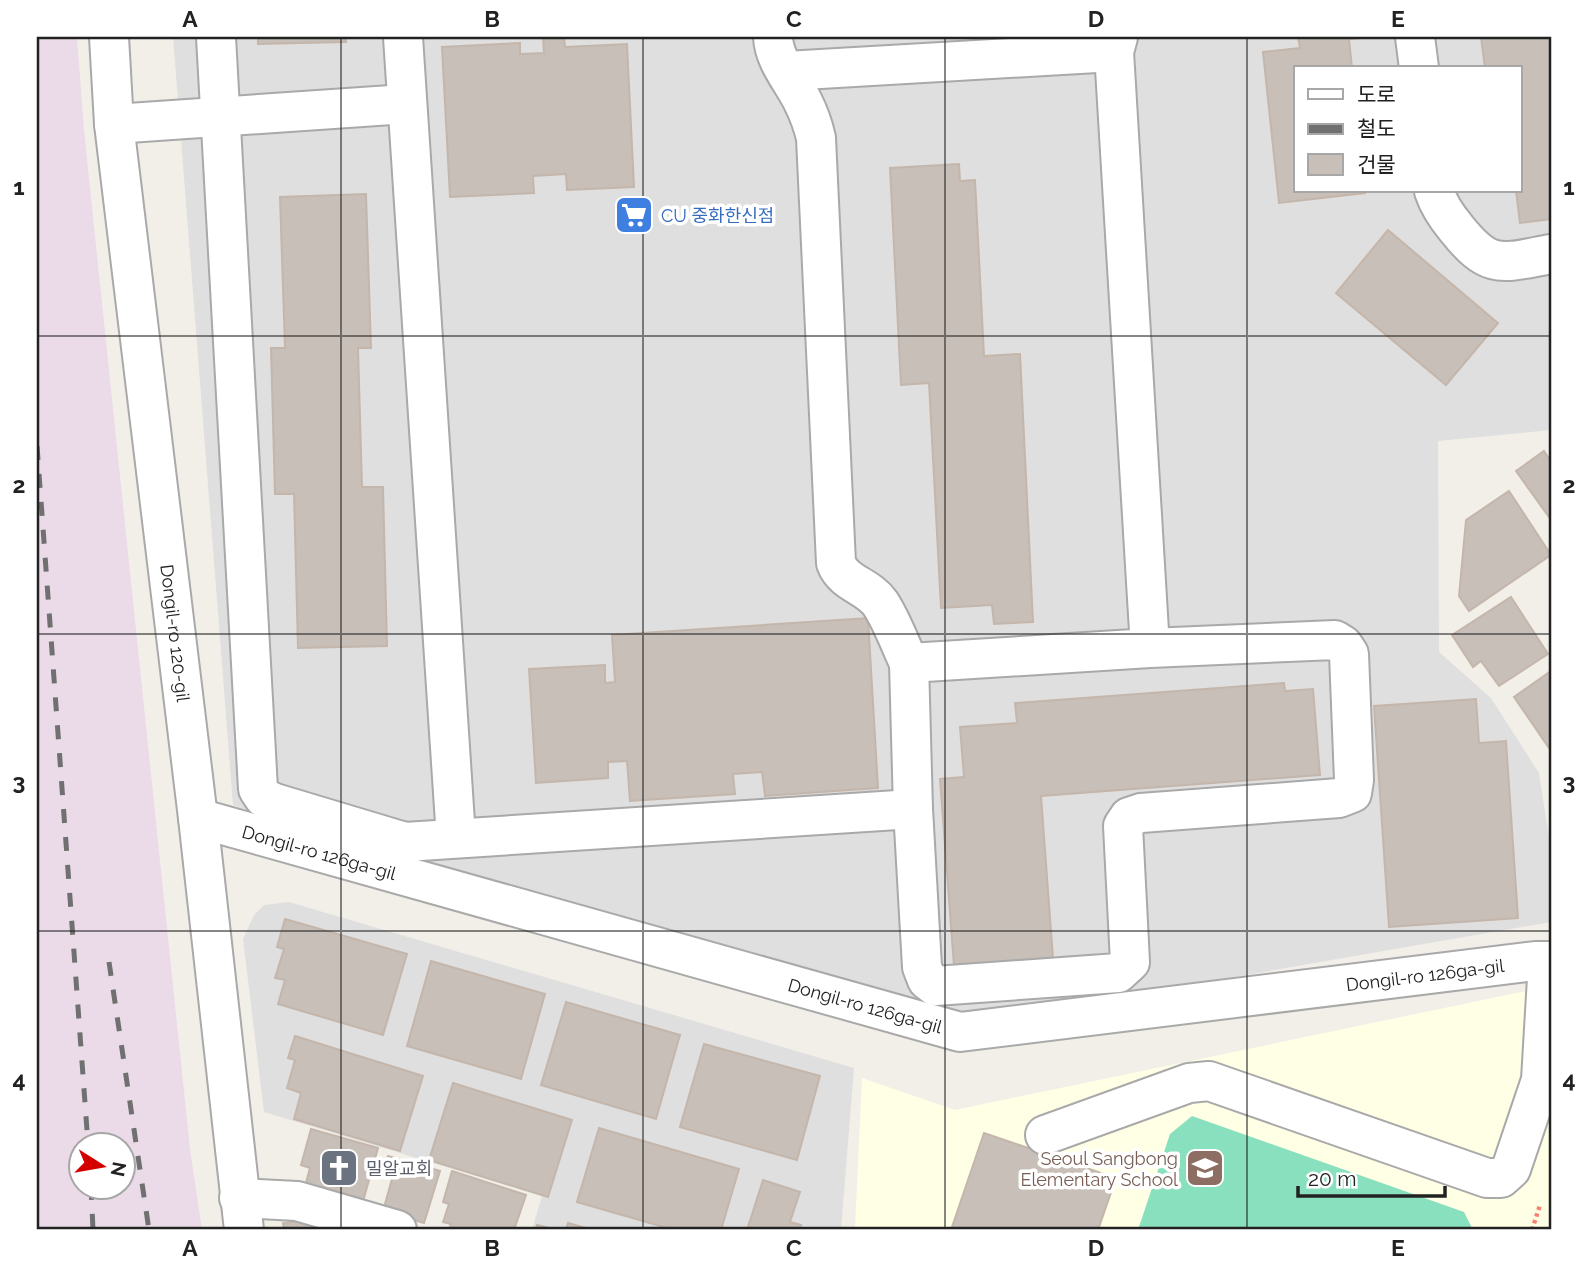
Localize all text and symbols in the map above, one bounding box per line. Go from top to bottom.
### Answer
text: A [182,5,198,32]
text: B [484,5,500,32]
text: C [786,5,802,32]
text: D [1088,5,1104,32]
text: E [1391,5,1405,32]
legend [1294,66,1522,192]
text: 도로 [1357,82,1396,107]
text: 철도 [1357,116,1396,141]
text: 건물 [1357,152,1396,177]
text: 1 [13,173,25,200]
text: 1 [1563,173,1575,200]
supermarket icon: CU 중화한신점 [613,194,655,236]
place label: CU 중화한신점 [661,205,774,226]
text: 2 [13,471,25,498]
text: 2 [1563,471,1575,498]
street label: Dongil-ro 120-gil [157,563,194,703]
text: 3 [13,768,25,795]
text: 3 [1563,768,1575,795]
street label: Dongil-ro 126ga-gil [240,820,399,884]
street label: Dongil-ro 126ga-gil [1345,954,1505,995]
street label: Dongil-ro 126ga-gil [786,974,945,1037]
text: 4 [12,1066,26,1093]
text: 4 [1562,1066,1576,1093]
north arrow [66,1130,136,1200]
church icon: 밀알교회 [318,1147,360,1189]
school or university icon: Seoul Sangbong Elementary School [1184,1147,1226,1189]
place label: Seoul Sangbong Elementary School [1020,1148,1178,1190]
scale bar [1298,1155,1444,1199]
place label: 밀알교회 [366,1158,432,1179]
text: N [107,1160,131,1178]
text: 20 m [1308,1166,1356,1191]
text: A [182,1234,198,1261]
text: B [484,1234,500,1261]
text: C [786,1234,802,1261]
text: D [1088,1234,1104,1261]
text: E [1391,1234,1405,1261]

